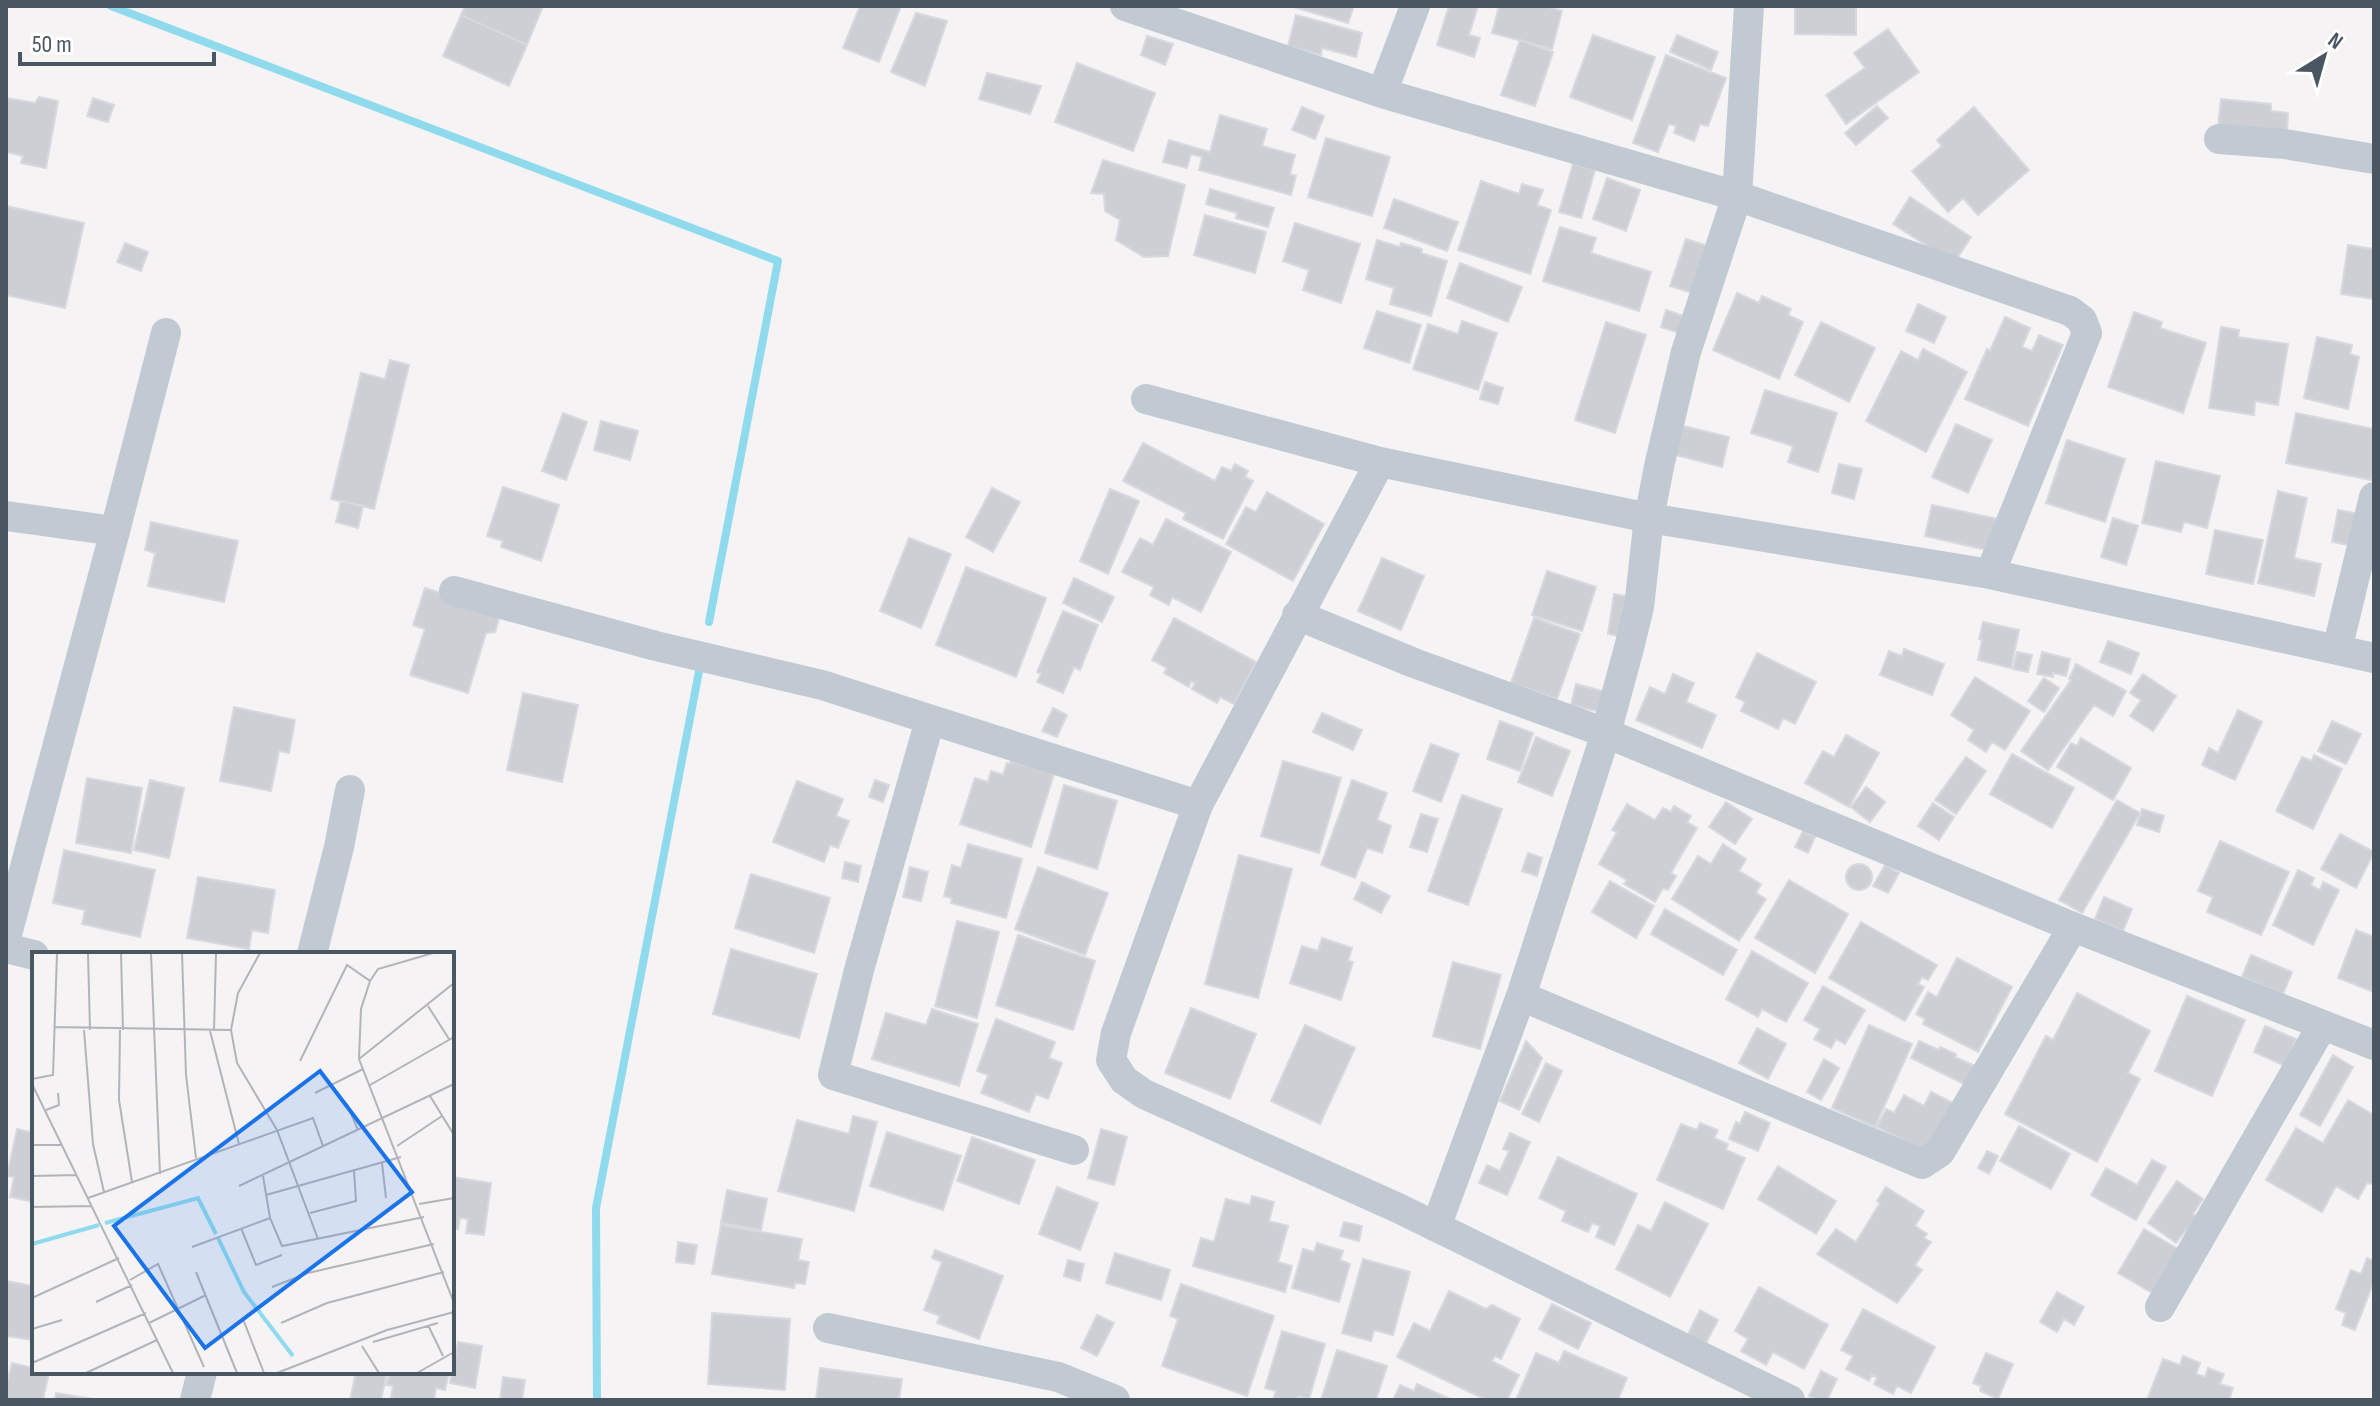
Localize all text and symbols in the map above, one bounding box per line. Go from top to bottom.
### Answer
scale bar [20,16,214,66]
north arrow [2284,16,2364,96]
text: N [2322,27,2348,56]
text: 50 m [32,30,72,59]
inset map [32,952,454,1374]

